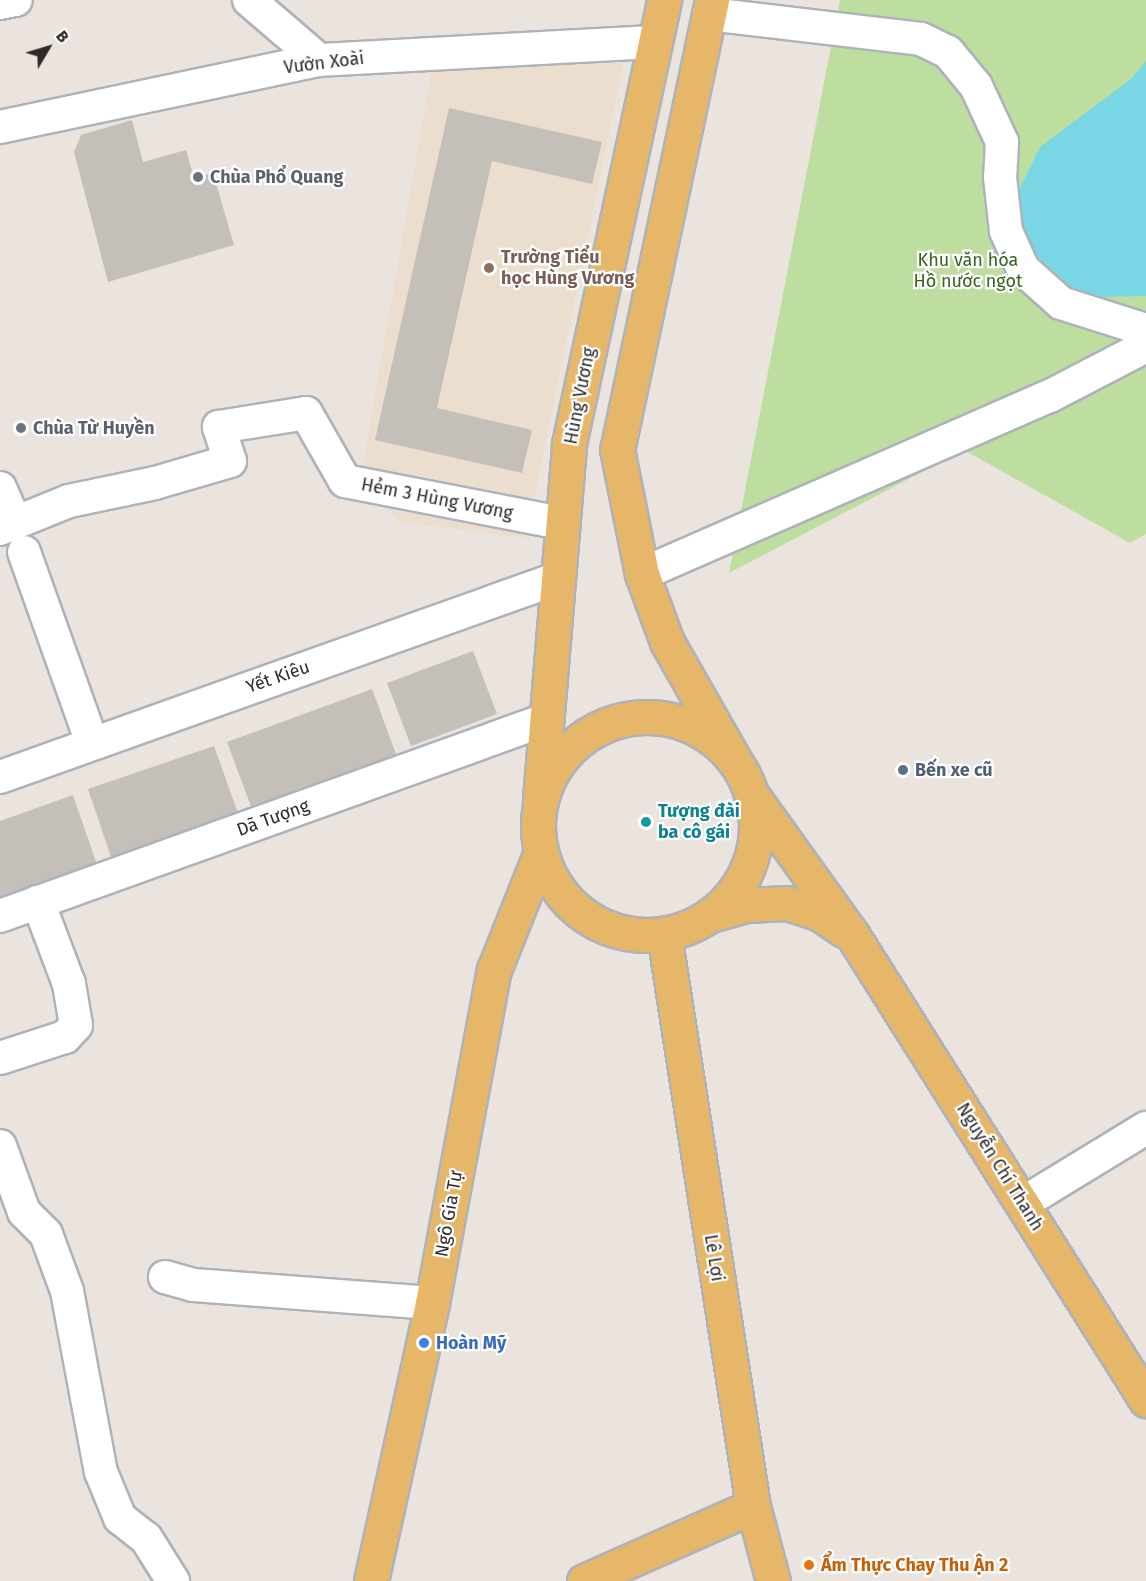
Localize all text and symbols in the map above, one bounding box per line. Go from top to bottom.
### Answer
north arrow [18,18,78,78]
text: B [52,27,73,46]
street label: Vườn Xoài [283,47,365,79]
place label: Chùa Phổ Quang [210,166,343,188]
marker: Chùa Phổ Quang [191,170,205,184]
place label: Trường Tiểu học Hùng Vương [501,247,634,290]
park label: Khu văn hóa Hồ nước ngọt [914,250,1022,292]
marker: Trường Tiểu học Hùng Vương [482,261,496,275]
street label: Hùng Vương [560,346,600,446]
place label: Chùa Từ Huyền [33,417,155,439]
marker: Chùa Từ Huyền [14,421,28,435]
street label: Hẻm 3 Hùng Vương [359,474,515,524]
street label: Yết Kiêu [243,656,313,698]
place label: Bến xe cũ [915,759,993,781]
marker: Bến xe cũ [896,763,910,777]
street label: Dã Tượng [234,795,312,841]
place label: Tượng đài ba cô gái [658,801,740,844]
marker: Tượng đài ba cô gái [639,815,653,829]
street label: Nguyễn Chí Thanh [952,1099,1048,1235]
street label: Ngô Gia Tự [431,1169,467,1259]
street label: Lê Lợi [700,1233,728,1283]
place label: Hoàn Mỹ [436,1332,506,1354]
marker: Hoàn Mỹ [417,1336,431,1350]
place label: Ẩm Thực Chay Thu Ận 2 [821,1554,1008,1576]
marker: Ẩm Thực Chay Thu Ận 2 [802,1558,816,1572]

